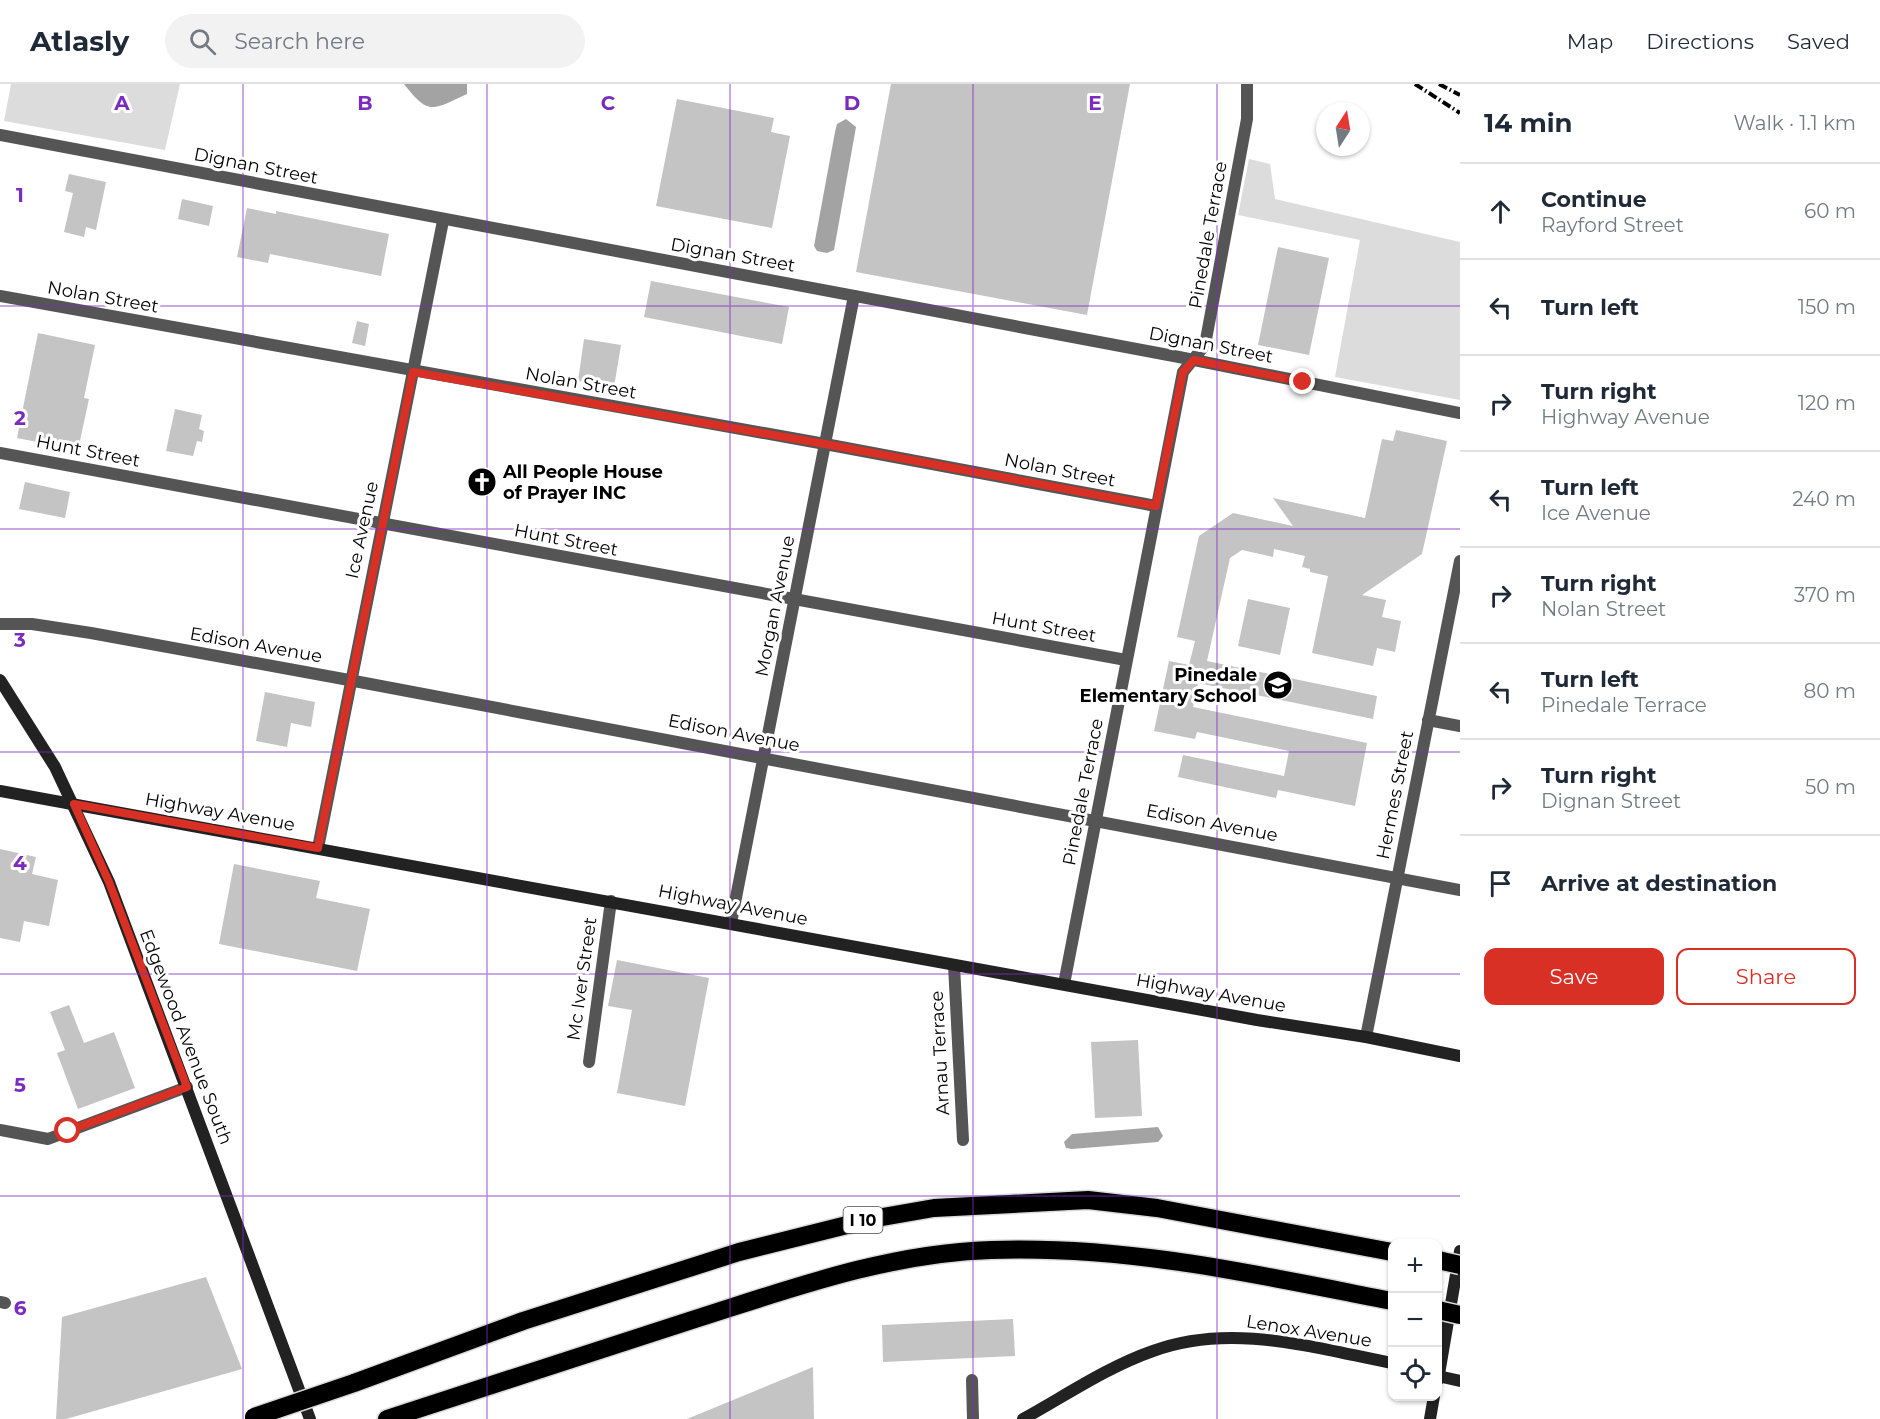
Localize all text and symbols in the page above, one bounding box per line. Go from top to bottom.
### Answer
search box [165,14,585,68]
text: Atlasly [30,24,129,58]
icon: search [186,25,219,58]
text: Search here [234,28,365,55]
text: Map [1567,29,1613,54]
text: Directions [1646,29,1754,54]
text: Saved [1787,29,1850,54]
text: A [113,91,130,115]
text: B [357,91,373,115]
text: C [601,91,616,115]
text: D [844,91,860,115]
text: E [1088,91,1102,115]
north arrow [1316,102,1370,156]
text: 14 min [1484,107,1573,139]
text: Walk · 1.1 km [1734,111,1856,135]
street label: Dignan Street [192,143,320,189]
street label: Pinedale Terrace [1184,159,1232,310]
text: 1 [16,183,24,207]
text: Continue [1541,186,1647,213]
icon: ahead [1484,195,1517,228]
text: 60 m [1804,199,1856,223]
text: Rayford Street [1541,213,1684,237]
street label: Dignan Street [669,233,797,277]
street label: Nolan Street [46,276,160,318]
icon: left [1484,291,1517,324]
text: Turn left [1541,294,1639,321]
text: 150 m [1798,295,1856,319]
street label: Dignan Street [1147,322,1275,368]
street label: Nolan Street [524,362,638,404]
route end [1289,368,1315,394]
text: Turn right [1541,378,1656,405]
icon: right [1484,387,1517,420]
text: 120 m [1798,391,1856,415]
text: Highway Avenue [1541,405,1710,429]
text: 2 [14,406,26,430]
street label: Hunt Street [34,430,142,472]
street label: Nolan Street [1003,448,1117,492]
place label: All People House of Prayer INC [502,461,663,504]
church icon: All People House of Prayer INC [466,466,498,498]
text: Turn left [1541,474,1639,501]
street label: Ice Avenue [341,479,383,581]
icon: left [1484,483,1517,516]
text: 240 m [1792,487,1856,511]
text: Ice Avenue [1541,501,1651,525]
street label: Hunt Street [512,519,620,561]
street label: Morgan Avenue [751,533,799,678]
text: Turn right [1541,570,1656,597]
icon: right [1484,579,1517,612]
text: 370 m [1794,583,1856,607]
text: Nolan Street [1541,597,1666,621]
street label: Hunt Street [990,607,1098,647]
street label: Edison Avenue [188,623,324,667]
text: 3 [13,628,26,652]
place label: Pinedale Elementary School [1080,664,1257,707]
text: Turn left [1541,666,1639,693]
school or university icon: Pinedale Elementary School [1262,669,1294,701]
icon: left [1484,675,1517,708]
text: 80 m [1804,679,1856,703]
text: Pinedale Terrace [1541,693,1707,717]
street label: Edison Avenue [666,709,802,757]
street label: Pinedale Terrace [1058,716,1108,867]
street label: Hermes Street [1372,729,1418,861]
text: Turn right [1541,762,1656,789]
icon: right [1484,771,1517,804]
text: 50 m [1805,775,1856,799]
street label: Highway Avenue [143,788,297,836]
text: Dignan Street [1541,789,1681,813]
street label: Edison Avenue [1144,799,1280,847]
text: 4 [13,851,27,875]
icon: arrive [1484,867,1517,900]
text: Arrive at destination [1541,870,1777,897]
street label: Highway Avenue [656,880,810,930]
street label: Mc Iver Street [562,916,602,1042]
street label: Edgewood Avenue South [135,926,237,1148]
button: Save [1484,948,1664,1005]
button: Share [1676,948,1856,1005]
street label: Highway Avenue [1134,969,1288,1017]
street label: Arnau Terrace [926,990,954,1116]
text: 5 [14,1073,26,1097]
route start [54,1117,80,1143]
road number: I 10 [844,1207,882,1233]
map controls [1388,1239,1442,1401]
button: + [1388,1239,1442,1293]
button: − [1388,1293,1442,1347]
text: 6 [14,1296,27,1320]
street label: Lenox Avenue [1245,1310,1373,1352]
button: locate [1388,1347,1442,1401]

